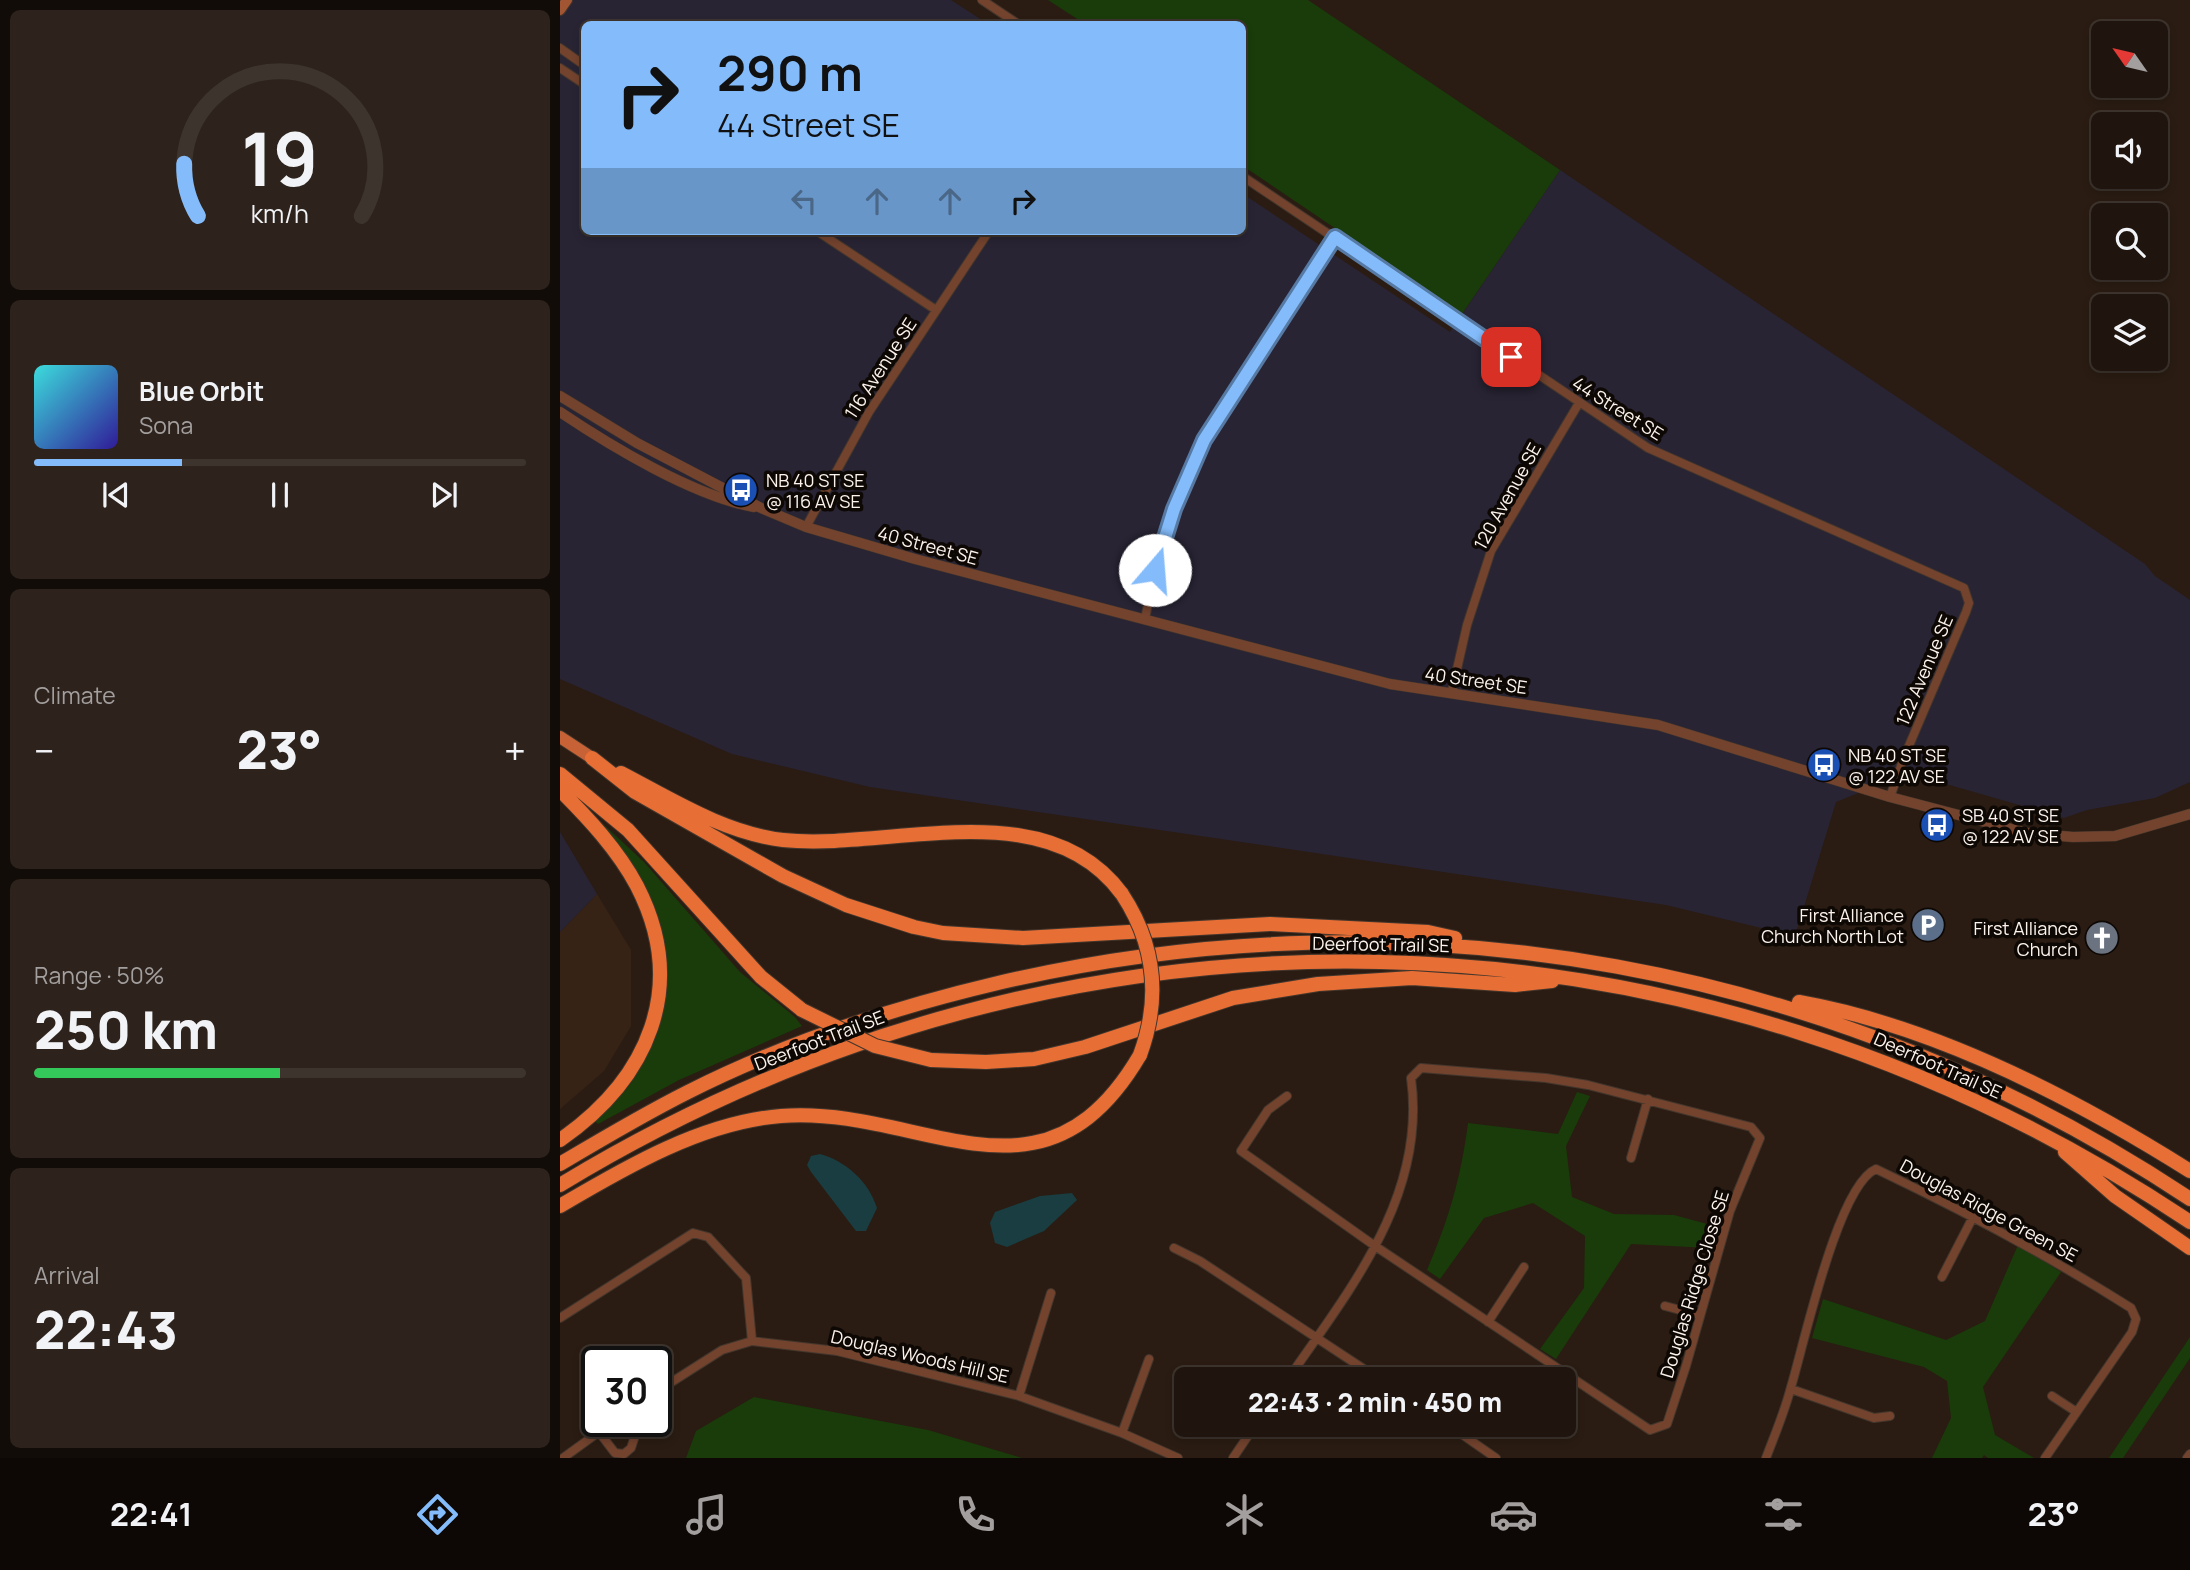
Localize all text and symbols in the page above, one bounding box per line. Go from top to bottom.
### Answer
north arrow [2091,21,2168,98]
map controls [2091,21,2168,371]
text: 290 m [717,39,863,106]
icon: right [602,49,693,140]
text: 44 Street SE [717,103,900,147]
text: 19 [241,108,319,208]
button: sound [2091,112,2168,189]
icon: left [785,182,823,220]
icon: ahead [858,182,896,220]
icon: ahead [931,182,969,220]
icon: right [1004,182,1042,220]
text: km/h [251,196,309,231]
button: search [2091,203,2168,280]
button: layers [2091,294,2168,371]
street label: 116 Avenue SE [839,313,921,423]
pin [1481,327,1541,387]
icon: arrive [1492,338,1530,376]
street label: 44 Street SE [1568,371,1668,445]
text: Blue Orbit [139,373,264,409]
text: Sona [139,409,193,441]
street label: 120 Avenue SE [1468,438,1546,554]
place label: NB 40 ST SE @ 116 AV SE [766,468,864,513]
bus stop icon: NB 40 ST SE @ 116 AV SE [722,471,760,509]
icon: previous [97,476,135,514]
icon: pause [261,476,299,514]
icon: next [425,476,463,514]
street label: 40 Street SE [875,520,981,570]
position arrow [1118,533,1192,607]
street label: 122 Avenue SE [1890,611,1958,729]
street label: 40 Street SE [1423,661,1529,699]
text: Climate [34,679,116,711]
text: 23° [237,714,322,785]
text: − [34,724,55,776]
text: + [504,724,526,776]
place label: NB 40 ST SE @ 122 AV SE [1848,743,1946,788]
bus stop icon: NB 40 ST SE @ 122 AV SE [1805,746,1843,784]
place label: SB 40 ST SE @ 122 AV SE [1962,803,2059,848]
bus stop icon: SB 40 ST SE @ 122 AV SE [1918,806,1956,844]
place label: First Alliance Church North Lot [1761,903,1904,948]
parking icon: First Alliance Church North Lot [1909,906,1947,944]
place label: First Alliance Church [1973,916,2078,961]
church icon: First Alliance Church [2083,919,2121,957]
street label: Deerfoot Trail SE [1312,931,1450,957]
text: Range · 50% [34,959,164,991]
text: 250 km [34,994,218,1065]
street label: Deerfoot Trail SE [751,1004,887,1076]
street label: Deerfoot Trail SE [1871,1026,2005,1104]
street label: Douglas Ridge Green SE [1896,1153,2082,1267]
street label: Douglas Ridge Close SE [1654,1187,1734,1381]
text: Arrival [34,1259,100,1291]
text: 22:43 [34,1294,178,1365]
street label: Douglas Woods Hill SE [829,1324,1011,1388]
speed limit sign: 30 [581,1346,672,1437]
text: 22:43 · 2 min · 450 m [1248,1384,1502,1420]
icon: directions [413,1490,462,1539]
icon: music [682,1490,731,1539]
icon: phone [951,1490,1000,1539]
icon: climate [1220,1490,1269,1539]
icon: car [1489,1490,1538,1539]
icon: filters [1759,1490,1808,1539]
text: 22:41 [110,1492,193,1536]
text: 23° [2028,1492,2080,1536]

